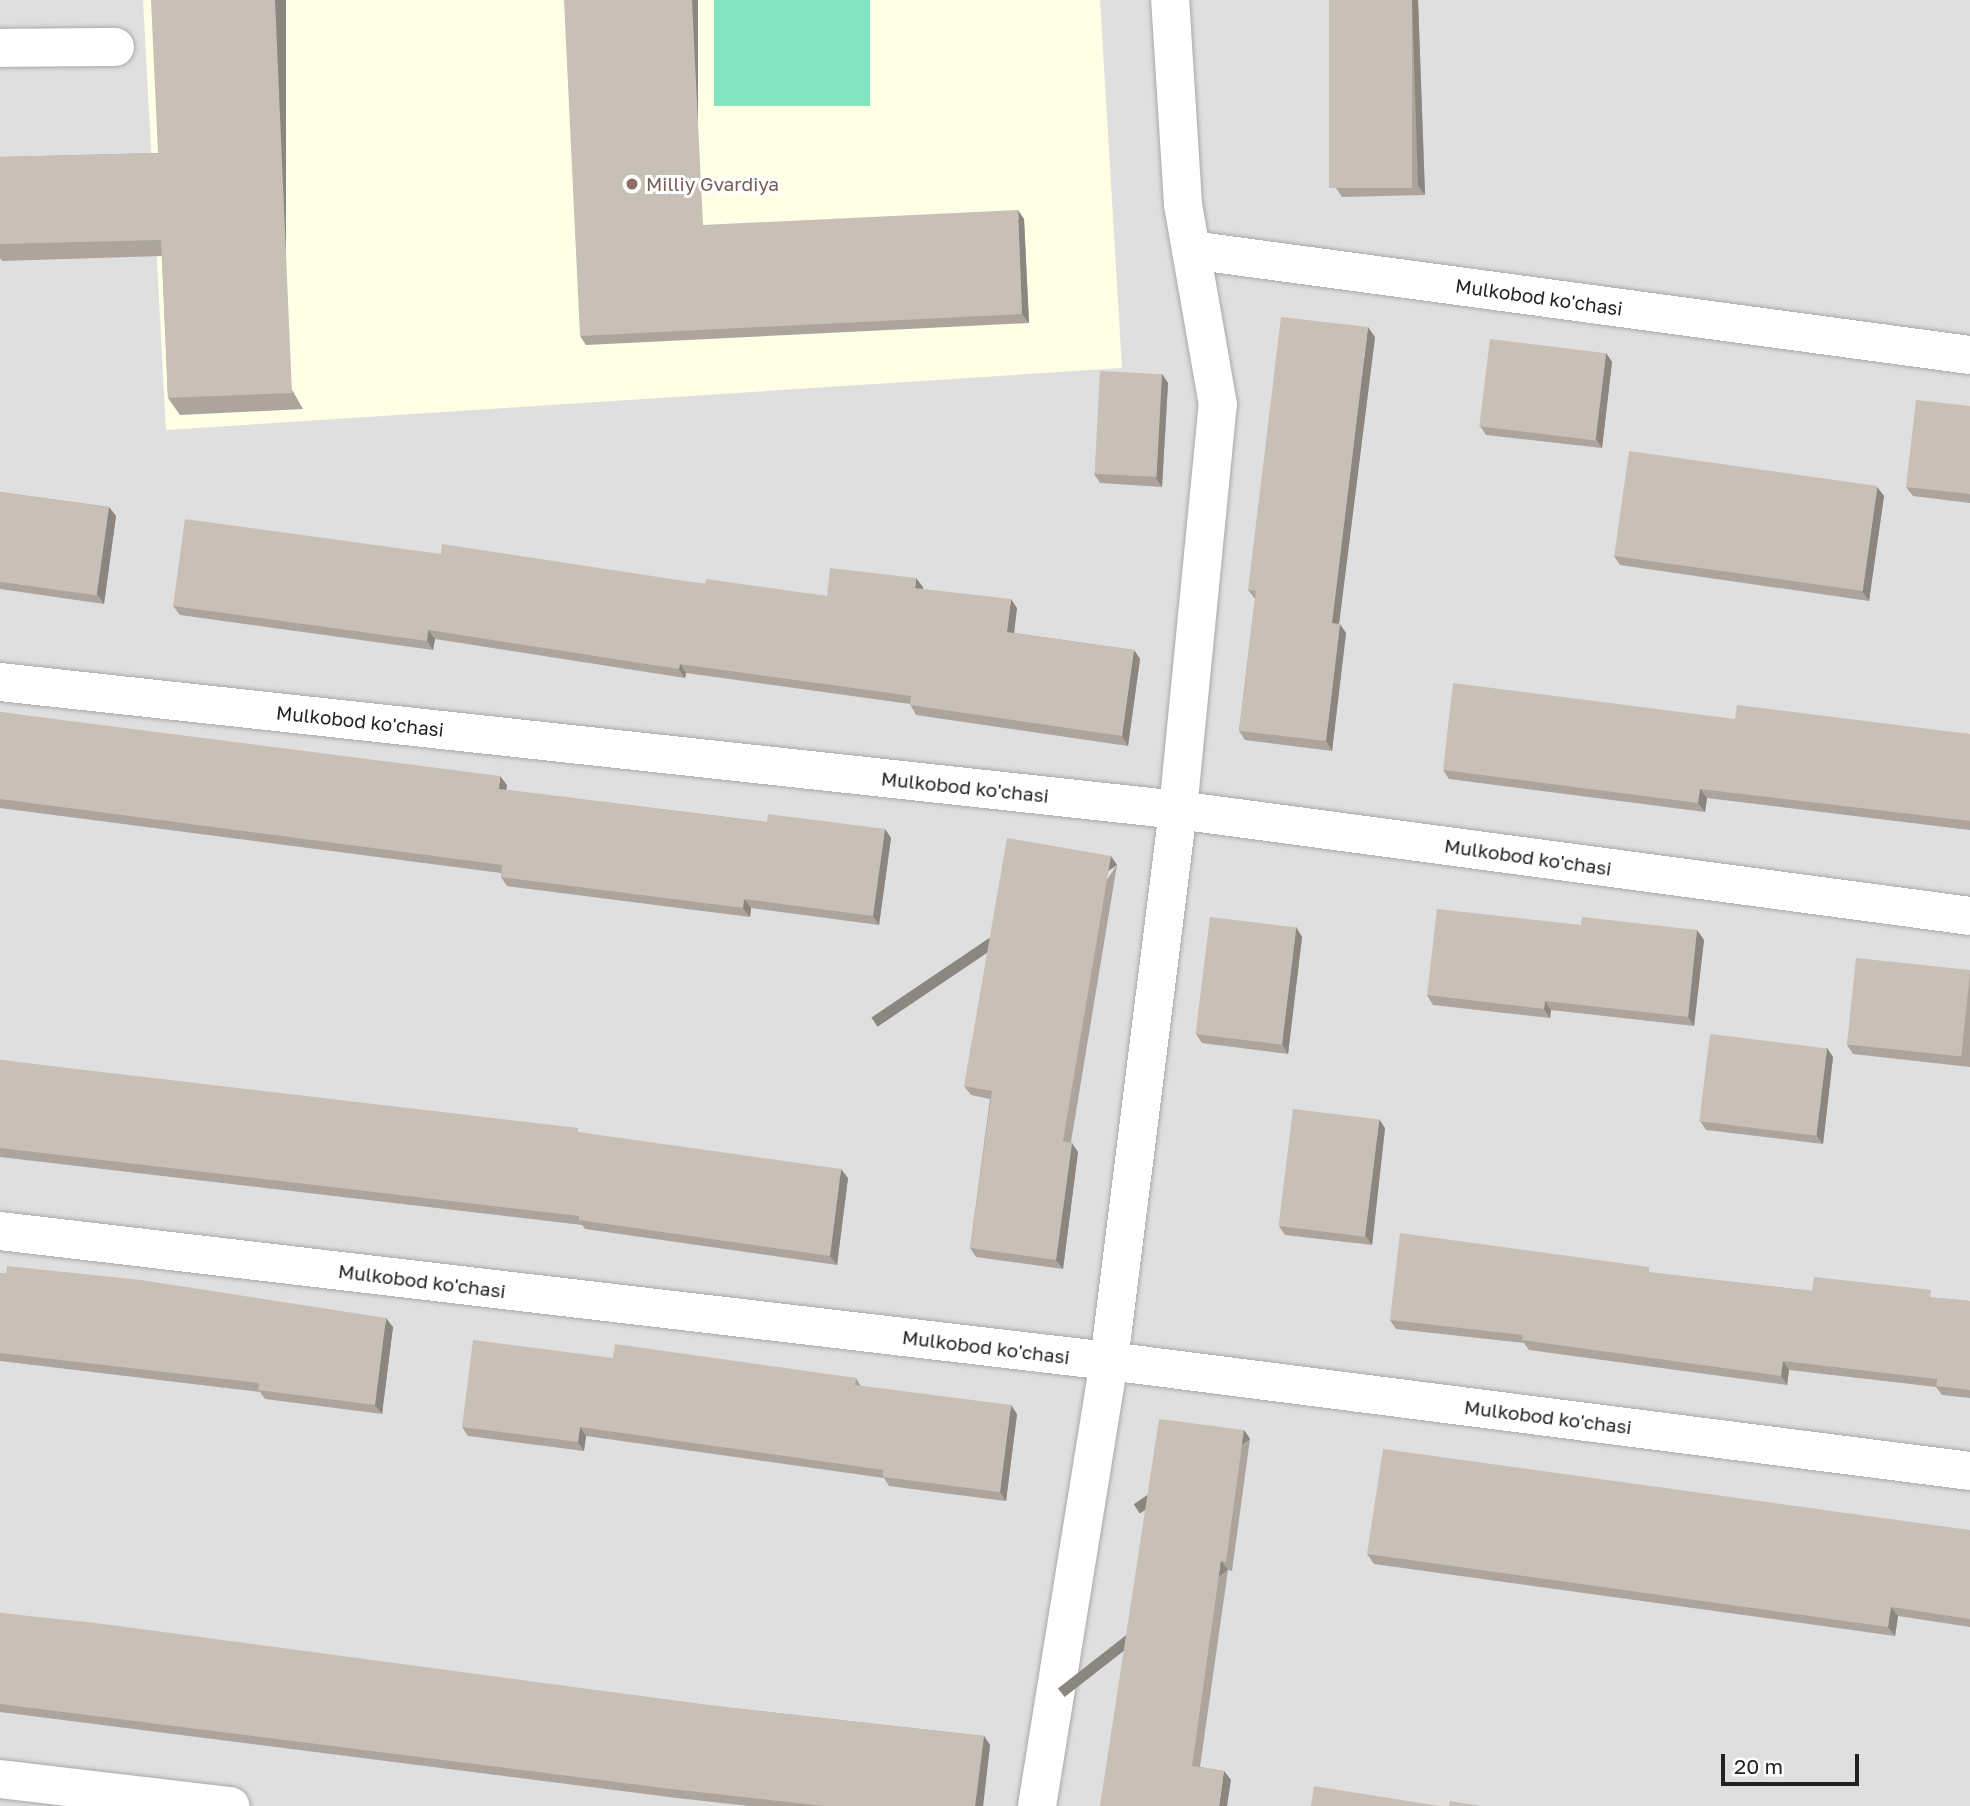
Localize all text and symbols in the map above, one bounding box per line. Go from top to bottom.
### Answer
place label: Milliy Gvardiya [646,173,779,195]
marker: Milliy Gvardiya [624,176,640,192]
street label: Mulkobod ko'chasi [1454,274,1624,320]
street label: Mulkobod ko'chasi [275,701,445,741]
street label: Mulkobod ko'chasi [880,767,1050,807]
street label: Mulkobod ko'chasi [1443,834,1613,880]
street label: Mulkobod ko'chasi [337,1259,507,1303]
street label: Mulkobod ko'chasi [901,1325,1071,1369]
street label: Mulkobod ko'chasi [1463,1395,1633,1439]
scale bar [1725,1740,1863,1784]
text: 20 m [1734,1753,1783,1779]

